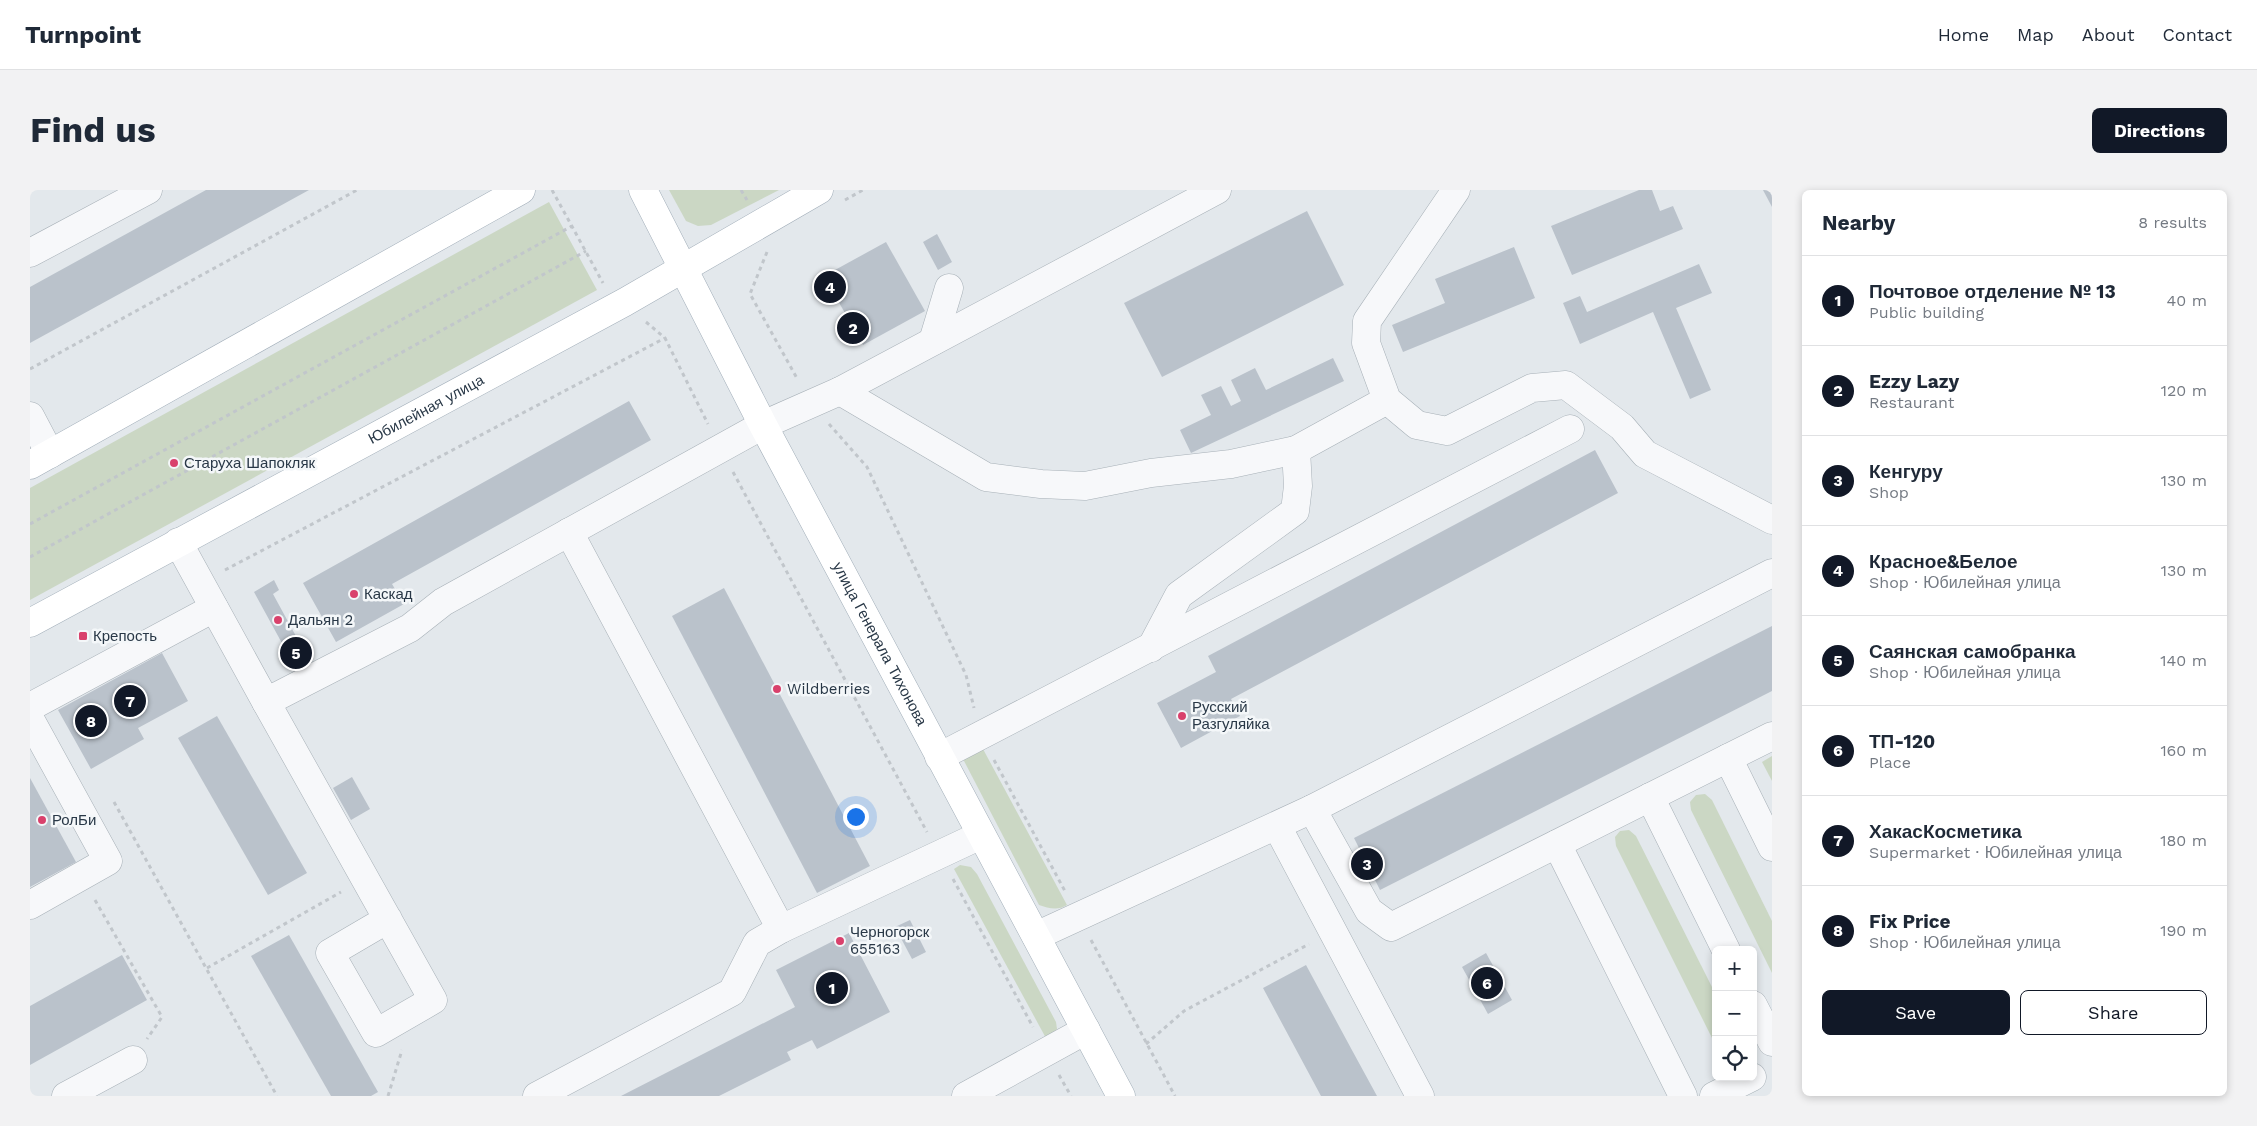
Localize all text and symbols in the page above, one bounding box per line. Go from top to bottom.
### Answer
text: Turnpoint [25,21,141,49]
text: Home [1938,24,1989,45]
text: Map [2017,24,2054,45]
text: About [2082,24,2134,45]
text: Contact [2162,24,2232,45]
button: Directions [2092,108,2227,153]
text: Find us [30,109,156,151]
text: Nearby [1822,210,1895,235]
text: 8 results [2138,213,2207,232]
pin: 4 [814,268,846,306]
text: Почтовое отделение № 13 [1869,280,2116,303]
text: 1 [1835,291,1841,310]
text: 40 m [2167,291,2207,310]
text: Public building [1869,303,1984,322]
pin: 2 [837,309,869,347]
text: Ezzy Lazy [1869,370,1959,393]
street label: Юбилейная улица [365,371,488,448]
text: 2 [1833,381,1843,400]
text: 120 m [2161,381,2207,400]
text: Restaurant [1869,393,1955,412]
place label: Старуха Шапокляк [184,454,315,472]
marker: Старуха Шапокляк [168,457,180,469]
text: Кенгуру [1869,460,1943,483]
text: 3 [1833,471,1843,490]
text: 130 m [2161,471,2207,490]
text: Shop [1869,483,1909,502]
text: Красное&Белое [1869,550,2017,573]
street label: улица Генерала Тихонова [829,559,931,729]
text: 4 [1833,561,1843,580]
text: 130 m [2161,561,2207,580]
text: Shop · Юбилейная улица [1869,573,2061,592]
place label: Каскад [364,585,413,603]
marker: Каскад [348,588,360,600]
place label: Дальян 2 [288,611,353,629]
marker: Дальян 2 [272,614,284,626]
place label: Крепость [93,627,157,645]
marker: Крепость [77,630,89,642]
pin: 5 [280,634,312,672]
text: Саянская самобранка [1869,640,2075,663]
text: 5 [1833,651,1843,670]
text: 140 m [2160,651,2207,670]
text: Shop · Юбилейная улица [1869,663,2061,682]
place label: Wildberries [787,680,870,698]
pin: 7 [114,682,146,720]
marker: Wildberries [771,683,783,695]
place label: Русский Разгуляйка [1192,698,1270,733]
pin: 8 [75,702,107,740]
marker: Русский Разгуляйка [1176,710,1188,722]
text: ТП-120 [1869,730,1935,753]
text: 6 [1833,741,1843,760]
text: 160 m [2160,741,2207,760]
text: Place [1869,753,1911,772]
your location [843,804,869,830]
place label: РолБи [52,811,96,829]
marker: РолБи [36,814,48,826]
text: ХакасКосметика [1869,820,2022,843]
text: 7 [1833,831,1843,850]
text: 180 m [2160,831,2207,850]
text: Supermarket · Юбилейная улица [1869,843,2122,862]
pin: 3 [1351,845,1383,883]
text: Fix Price [1869,910,1951,933]
text: 8 [1833,921,1843,940]
text: 190 m [2160,921,2207,940]
place label: Черногорск 655163 [850,923,930,958]
text: Shop · Юбилейная улица [1869,933,2061,952]
marker: Черногорск 655163 [834,935,846,947]
map controls [1712,946,1757,1081]
button: + [1712,946,1757,991]
pin: 6 [1471,964,1503,1002]
pin: 1 [816,969,848,1007]
button: Save [1822,990,2010,1035]
button: Share [2020,990,2207,1035]
button: − [1712,991,1757,1036]
button: locate [1712,1036,1757,1081]

